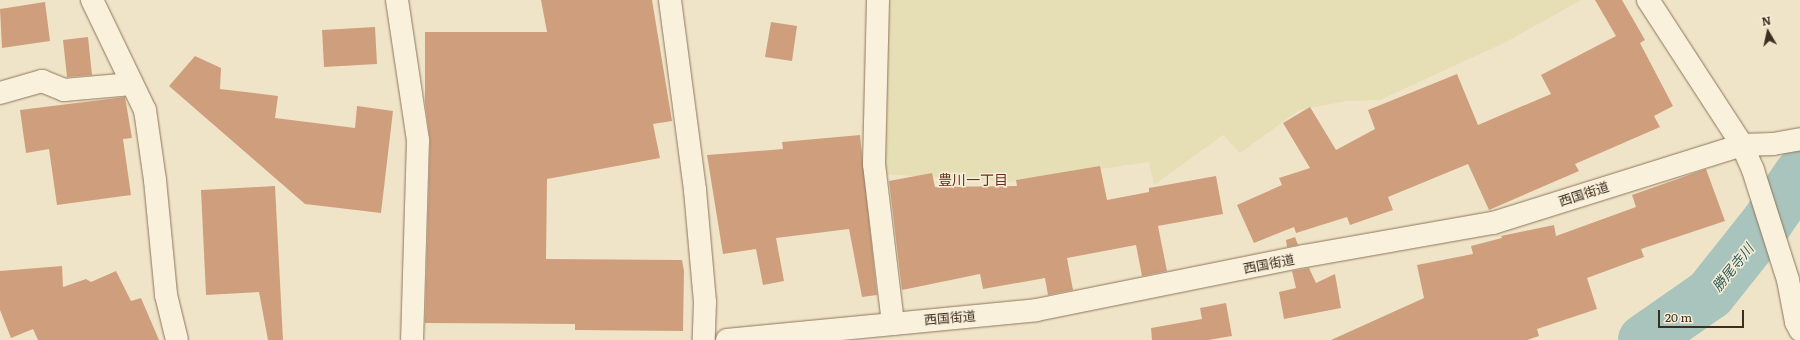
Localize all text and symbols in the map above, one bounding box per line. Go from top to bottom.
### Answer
north arrow [1748,12,1788,52]
text: N [1760,12,1772,29]
district label: 豊川一丁目 [938,171,1008,187]
street label: 西国街道 [1557,179,1611,209]
water label: 勝尾寺川 [1708,240,1756,294]
street label: 西国街道 [1242,251,1296,277]
scale bar [1660,302,1746,328]
street label: 西国街道 [923,308,977,328]
text: 20 m [1665,308,1692,326]

